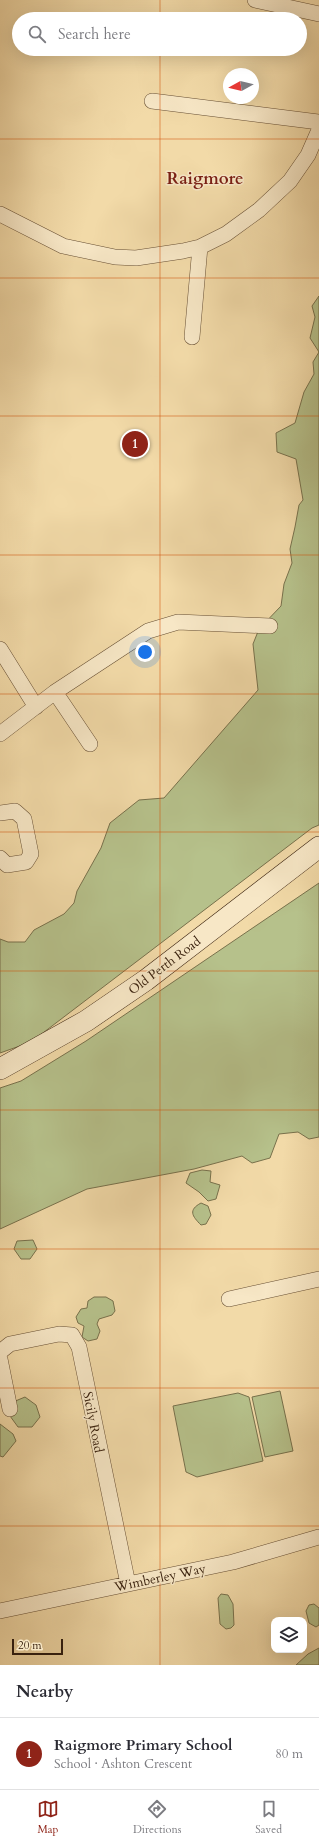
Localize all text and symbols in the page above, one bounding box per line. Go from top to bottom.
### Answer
search box [12,12,307,56]
icon: search [26,23,48,45]
text: Search here [58,24,131,44]
north arrow [223,68,259,104]
district label: Raigmore [167,167,243,190]
pin: 1 [122,429,148,459]
your location [135,642,155,662]
street label: Old Perth Road [125,933,205,999]
street label: Sicily Road [78,1390,108,1454]
street label: Wimberley Way [112,1559,208,1597]
map controls [271,1617,307,1653]
button: layers [271,1617,307,1653]
scale bar [12,1637,63,1656]
text: 20 m [18,1638,42,1653]
text: Nearby [16,1680,73,1703]
text: Raigmore Primary School [54,1735,232,1755]
text: 1 [26,1745,32,1763]
text: 80 m [275,1745,303,1763]
text: School · Ashton Crescent [54,1755,192,1773]
tab: Map [37,1798,59,1837]
tab: Directions [133,1798,181,1837]
tab: Saved [255,1798,282,1837]

